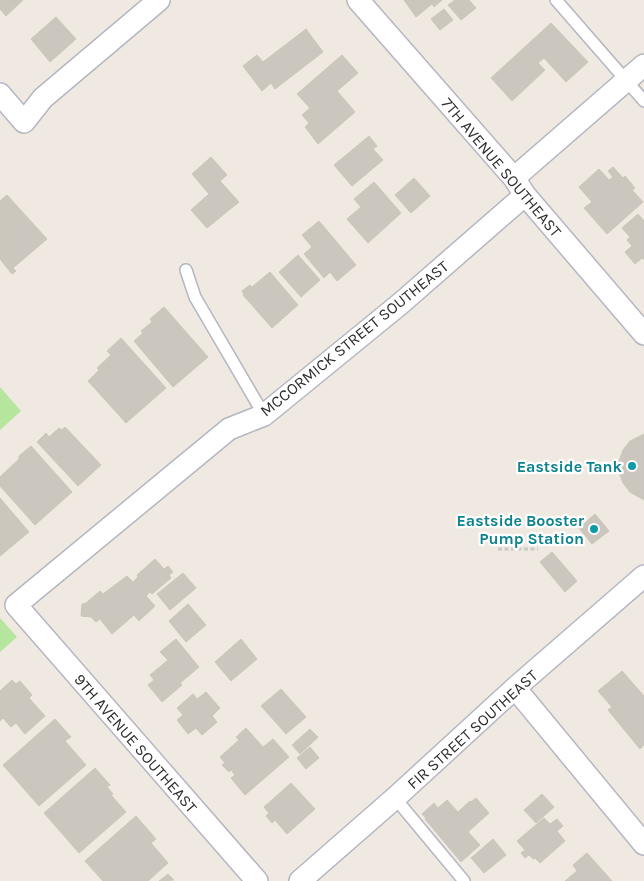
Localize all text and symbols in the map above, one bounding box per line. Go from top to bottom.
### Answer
street label: 7TH AVENUE SOUTHEAST [438,94,565,241]
street label: MCCORMICK STREET SOUTHEAST [256,256,452,420]
place label: Eastside Tank [517,457,623,476]
marker: Eastside Tank [626,460,638,472]
place label: Eastside Booster Pump Station [456,511,585,548]
marker: Eastside Booster Pump Station [588,523,600,535]
street label: FIR STREET SOUTHEAST [403,666,541,793]
street label: 9TH AVENUE SOUTHEAST [70,670,201,817]

